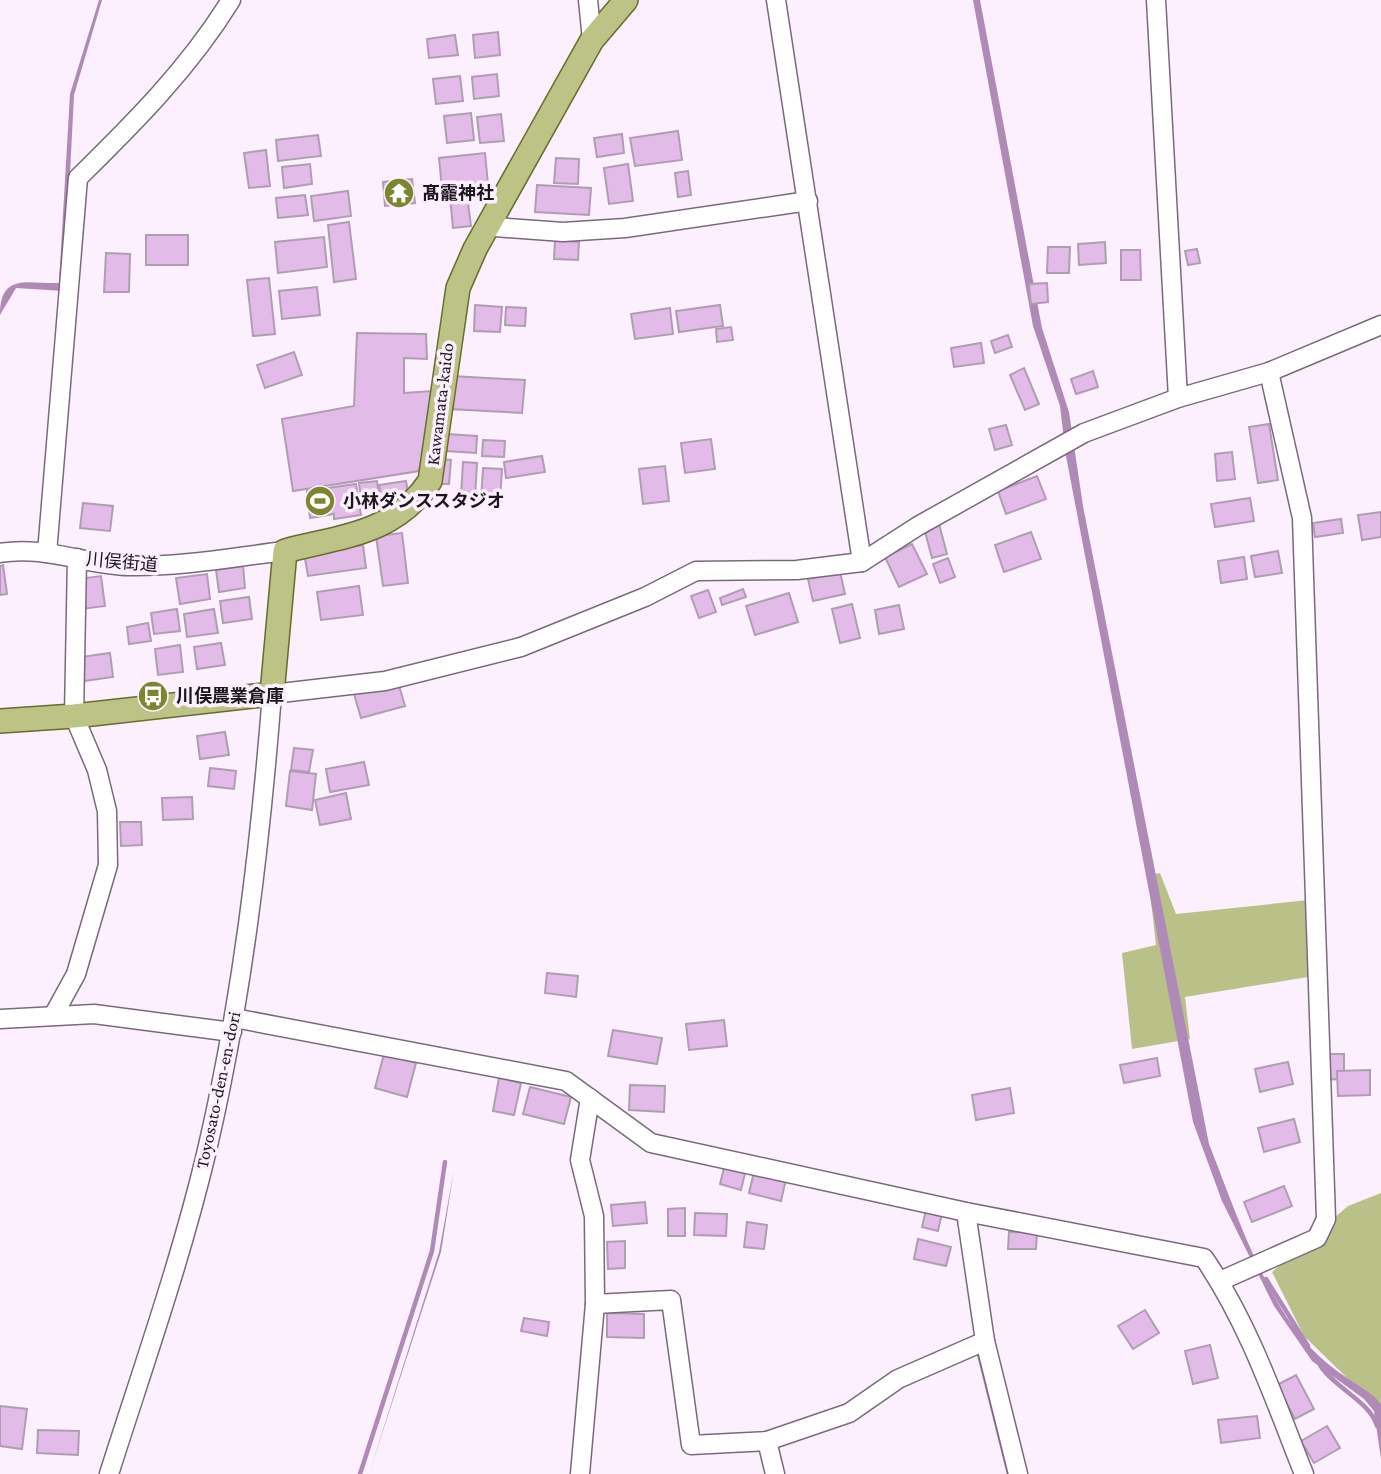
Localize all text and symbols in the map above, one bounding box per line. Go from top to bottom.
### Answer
temple icon: 髙靇神社 [382,176,416,210]
place label: 髙靇神社 [422,183,494,203]
street label: Kawamata-kaido [423,341,457,466]
sports icon: 小林ダンススタジオ [303,484,337,518]
place label: 小林ダンススタジオ [343,491,505,511]
street label: 川俣街道 [85,549,159,575]
bus stop icon: 川俣農業倉庫 [136,679,170,713]
place label: 川俣農業倉庫 [176,686,284,706]
street label: Toyosato-den-en-dori [192,1009,244,1170]

